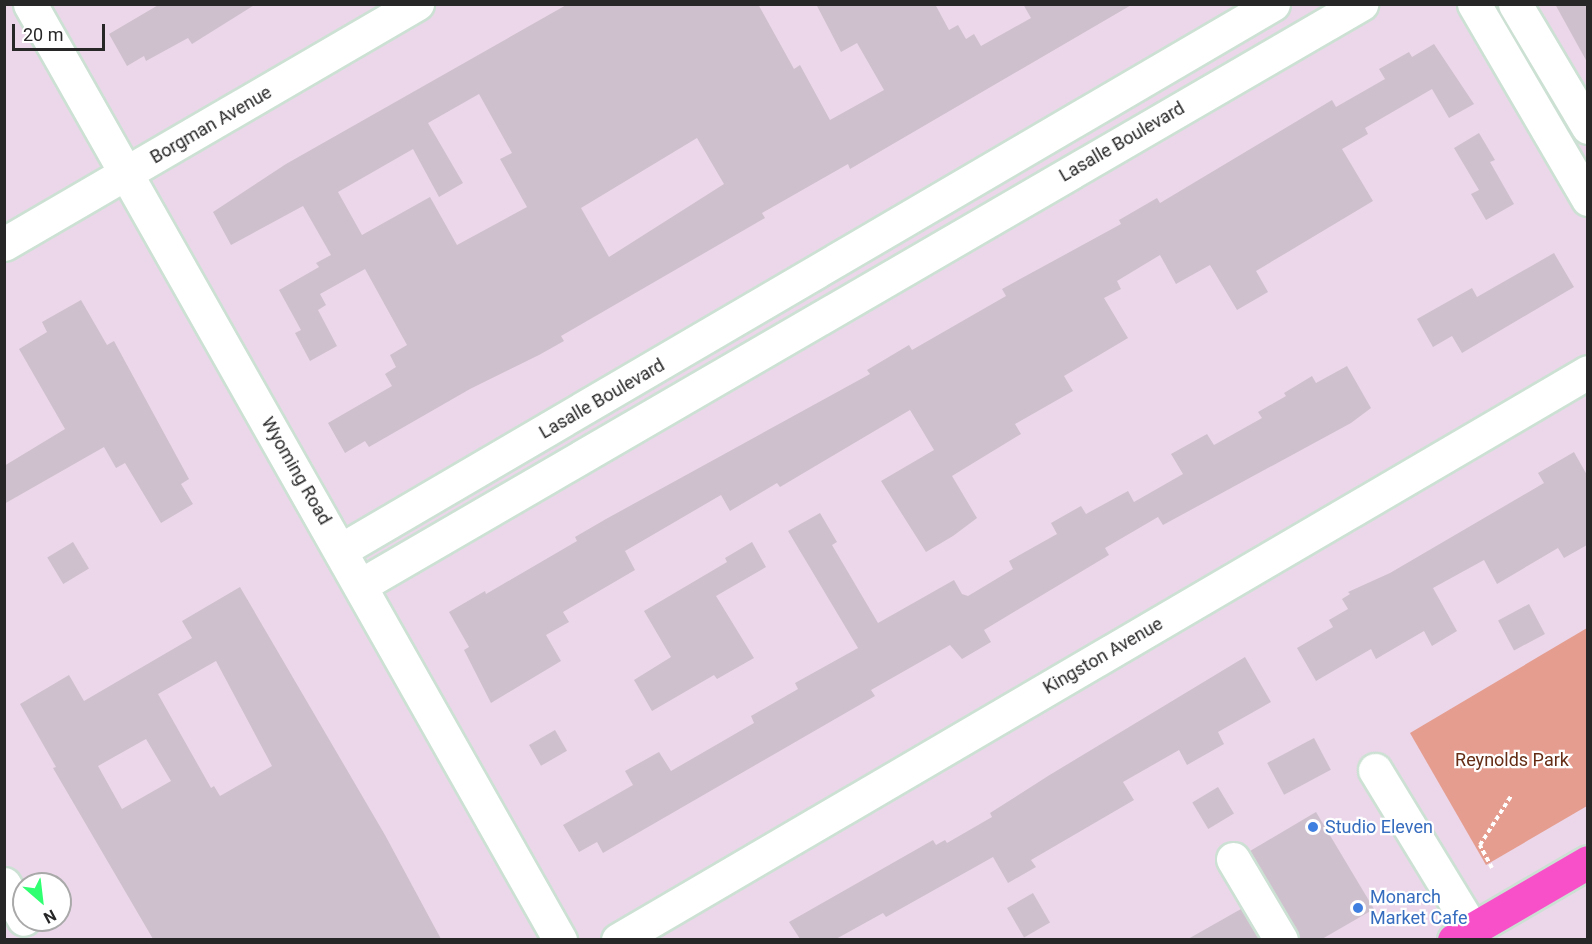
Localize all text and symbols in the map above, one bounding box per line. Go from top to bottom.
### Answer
scale bar [15,12,108,50]
text: 20 m [23,24,63,45]
street label: Borgman Avenue [147,82,275,168]
street label: Lasalle Boulevard [1056,97,1188,187]
street label: Lasalle Boulevard [536,354,668,444]
street label: Wyoming Road [256,413,336,529]
street label: Kingston Avenue [1039,613,1167,699]
park label: Reynolds Park [1455,749,1569,771]
place label: Studio Eleven [1325,816,1433,838]
marker: Studio Eleven [1306,820,1320,834]
north arrow [12,872,72,932]
place label: Monarch Market Cafe [1370,887,1468,930]
marker: Monarch Market Cafe [1351,901,1365,915]
text: N [40,906,59,928]

